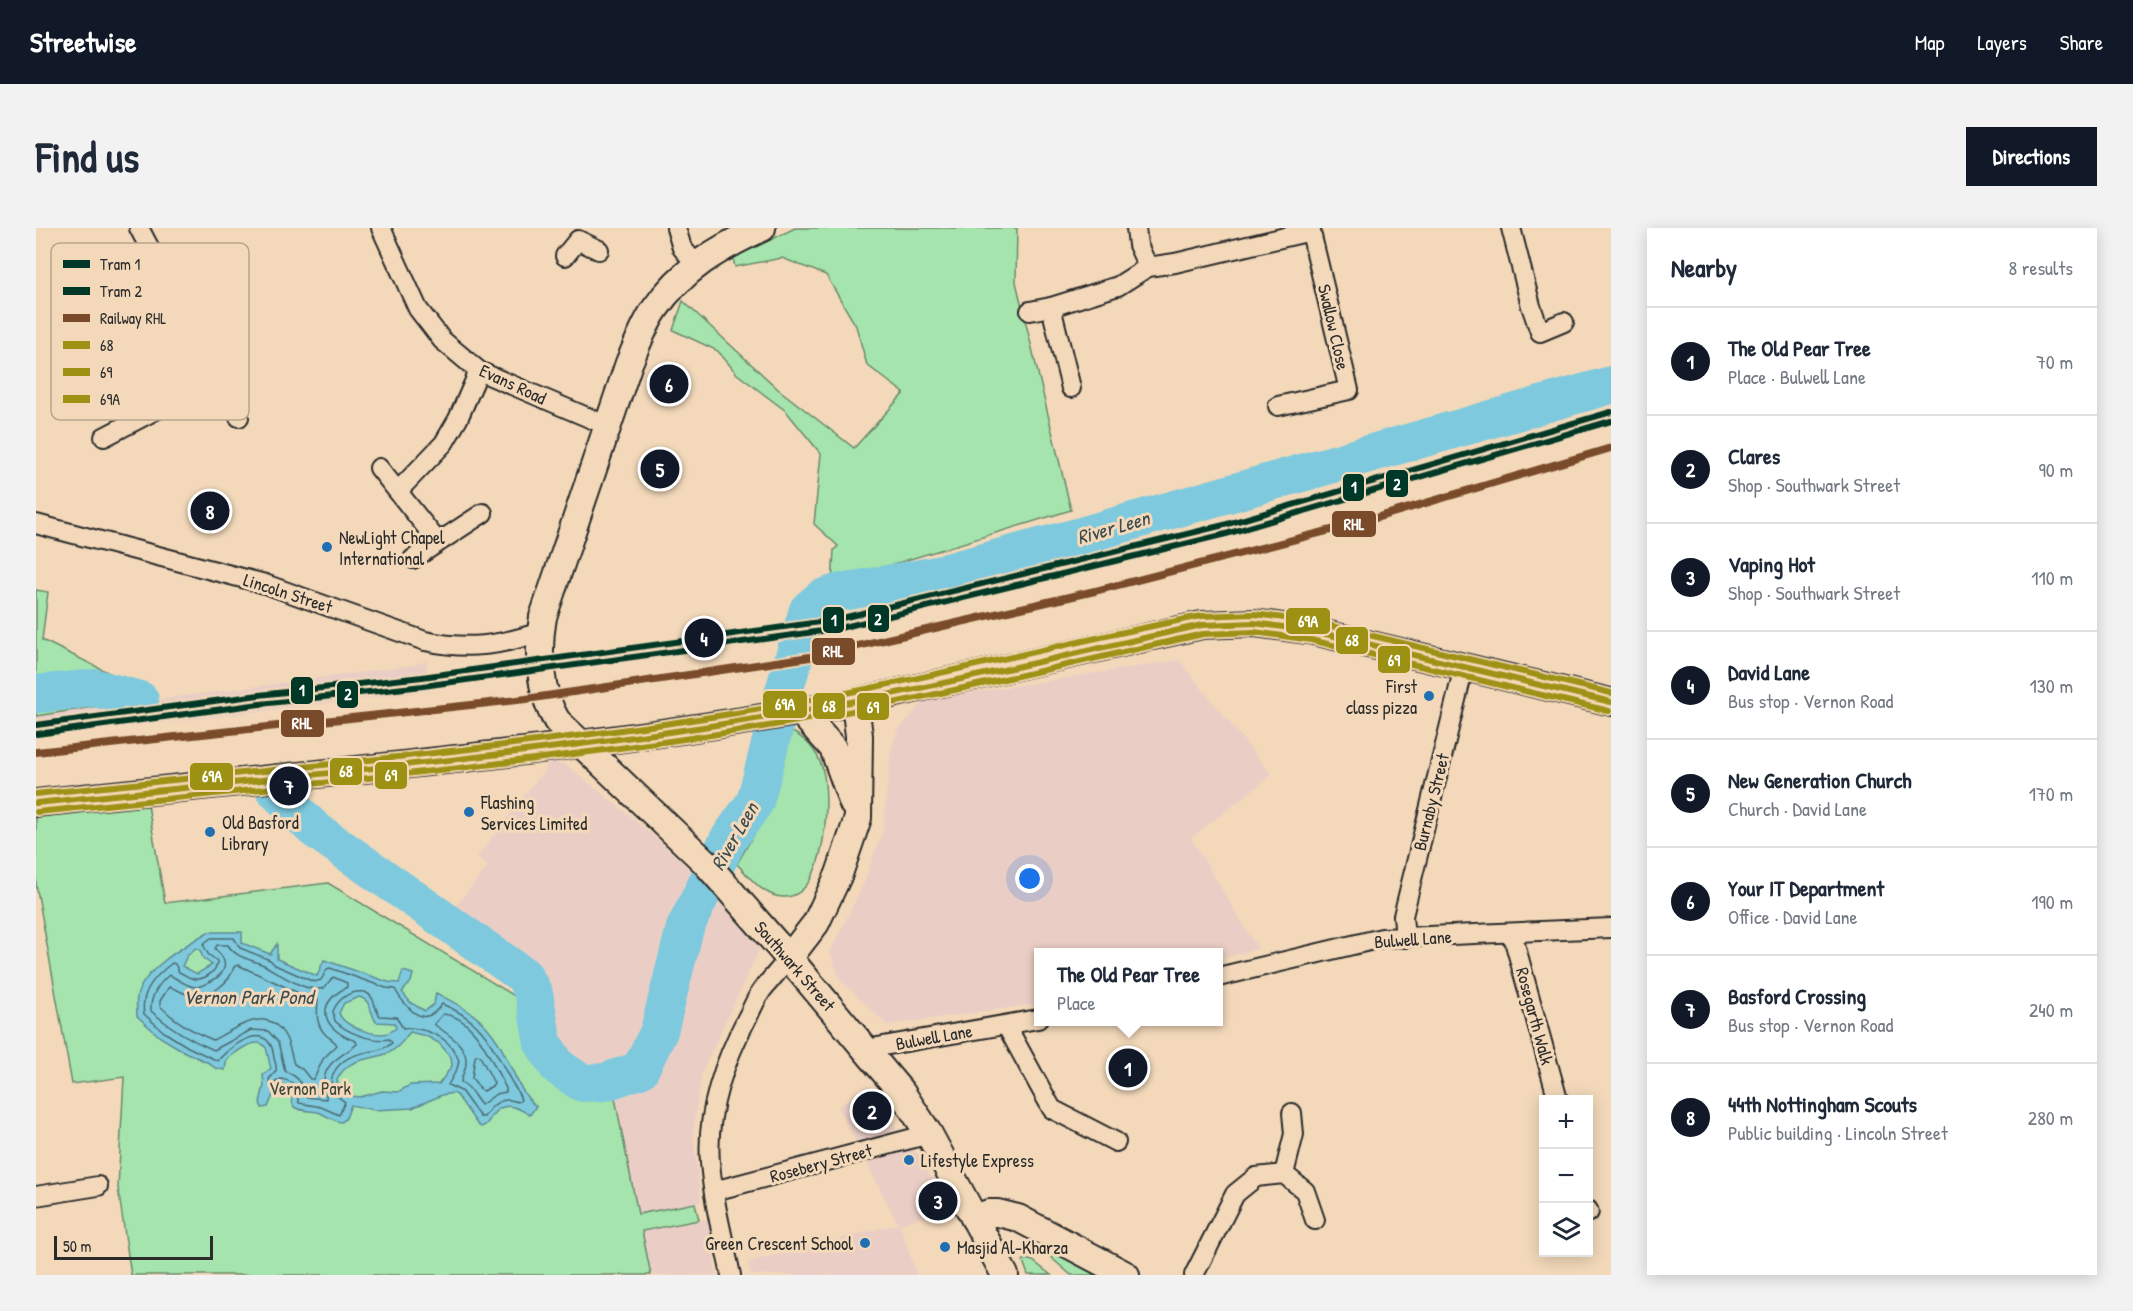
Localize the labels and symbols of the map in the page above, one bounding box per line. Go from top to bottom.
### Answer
legend [51,243,249,420]
text: Tram 1 [100,253,140,275]
text: Tram 2 [100,280,142,302]
street label: Swallow Close [1312,282,1356,372]
text: Railway RHL [100,307,166,329]
text: 68 [100,334,113,356]
street label: Evans Road [476,358,550,410]
text: 69 [100,361,112,383]
pin: 6 [650,362,688,406]
text: 69A [100,388,120,410]
pin: 5 [640,446,680,492]
line badge: 2 [1385,469,1409,498]
line badge: 1 [1342,473,1365,502]
text: 2 [1393,473,1401,495]
text: 1 [1351,476,1357,498]
pin: 8 [190,488,230,534]
water label: River Leen [1074,503,1154,550]
line badge: RHL [1331,510,1377,538]
text: RHL [1344,513,1364,535]
place label: NewLight Chapel International [339,525,445,571]
marker: NewLight Chapel International [320,540,334,554]
street label: Lincoln Street [240,567,336,619]
line badge: 2 [867,604,890,633]
line badge: 1 [822,606,845,634]
line badge: 69A [1285,607,1331,635]
text: 2 [874,608,882,630]
text: 1 [831,609,837,631]
text: 69A [1298,610,1318,632]
pin: 4 [684,616,724,660]
line badge: 68 [1335,626,1369,655]
text: 68 [1345,629,1359,651]
line badge: RHL [811,637,856,666]
text: RHL [823,640,843,662]
line badge: 69 [1377,645,1411,674]
text: 69 [1388,649,1400,671]
place label: First class pizza [1346,674,1418,720]
line badge: 1 [290,676,314,705]
text: 1 [299,679,305,701]
line badge: 2 [336,680,359,709]
text: 2 [344,683,352,705]
marker: First class pizza [1422,689,1436,703]
line badge: 69A [762,690,808,719]
line badge: 68 [812,692,846,720]
line badge: 69 [856,692,890,721]
text: 69A [775,693,795,715]
text: 68 [822,695,836,717]
text: 69 [867,696,879,718]
line badge: RHL [280,709,325,738]
text: RHL [292,712,312,734]
street label: Burnaby Street [1407,750,1455,853]
line badge: 68 [329,757,363,786]
text: 68 [339,760,353,782]
line badge: 69 [374,761,408,790]
line badge: 69A [189,762,234,791]
pin: 7 [270,764,308,808]
text: 69 [385,764,397,786]
text: 69A [202,765,222,787]
place label: Flashing Services Limited [480,790,587,836]
water label: River Leen [704,795,765,875]
marker: Flashing Services Limited [462,805,476,819]
place label: Old Basford Library [222,810,299,856]
marker: Old Basford Library [203,825,217,839]
your location [1015,864,1044,893]
street label: Southwark Street [749,915,842,1017]
street label: Bulwell Lane [1373,924,1453,954]
street label: Rosegarth Walk [1510,965,1560,1068]
water label: Vernon Park Pond [183,983,316,1010]
street label: Bulwell Lane [894,1018,974,1056]
pin: 1 [1108,1046,1148,1090]
park label: Vernon Park [269,1076,352,1101]
pin: 2 [852,1088,892,1134]
street label: Rosebery Street [767,1137,876,1189]
place label: Lifestyle Express [921,1148,1034,1173]
marker: Lifestyle Express [902,1153,916,1167]
pin: 3 [918,1178,958,1224]
place label: Green Crescent School [705,1231,853,1256]
scale bar [54,1233,213,1260]
place label: Masjid Al-Kharza [957,1235,1068,1260]
marker: Green Crescent School [858,1236,872,1250]
marker: Masjid Al-Kharza [938,1240,952,1254]

